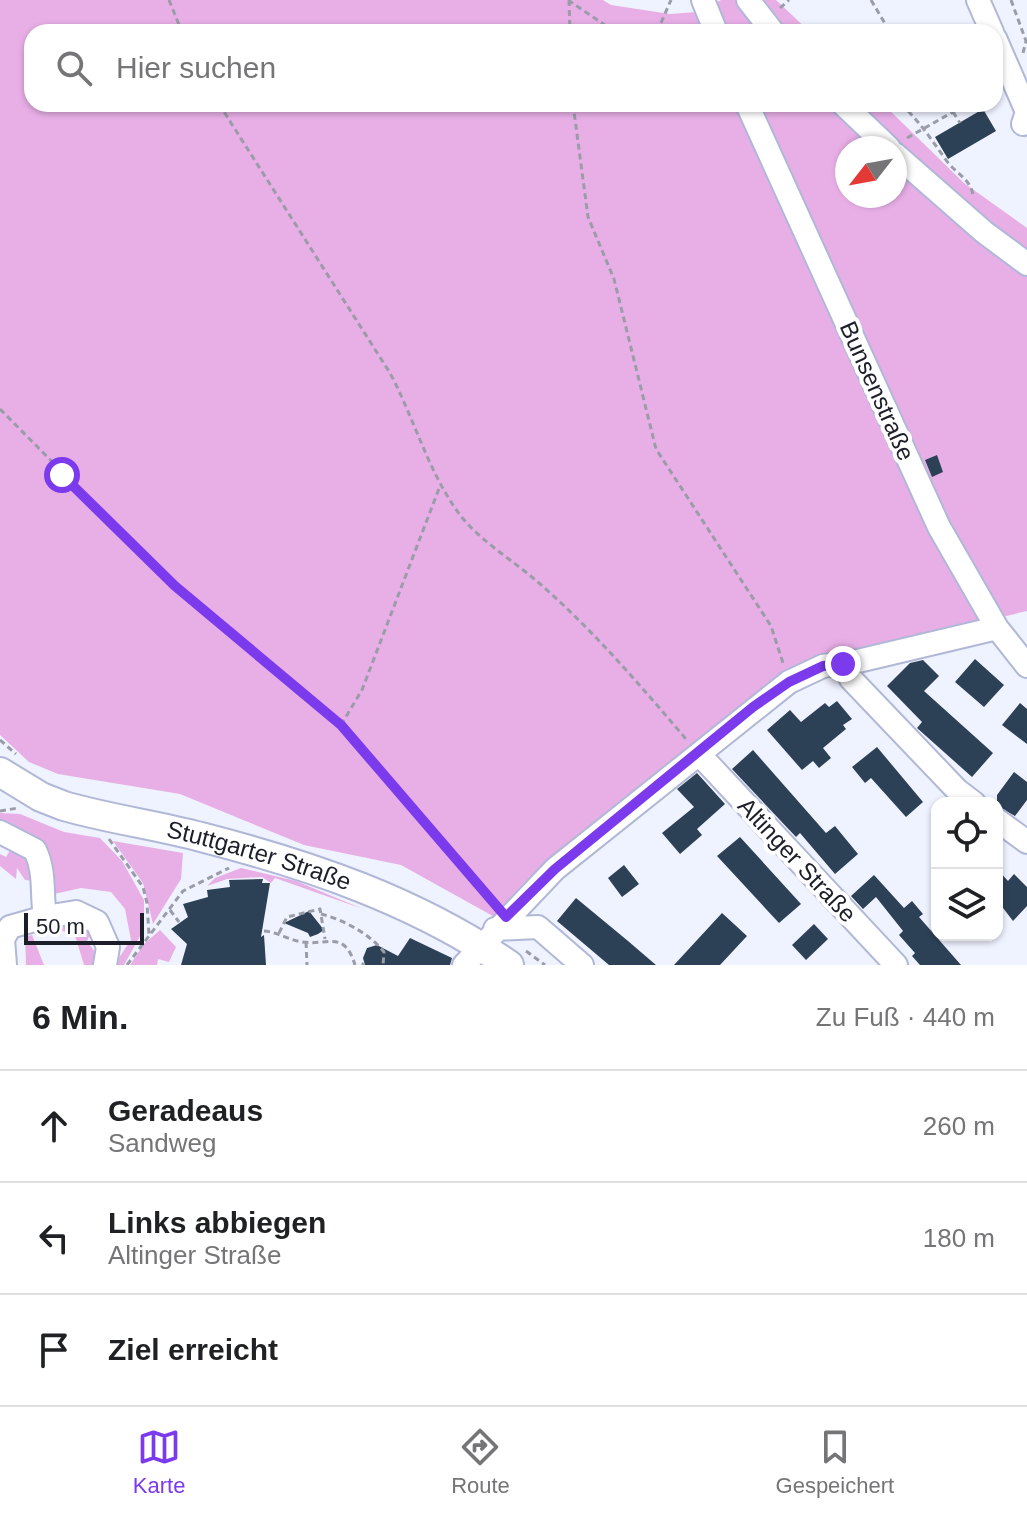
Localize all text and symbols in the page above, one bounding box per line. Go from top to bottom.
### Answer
search box [24,24,1003,112]
icon: search [52,46,96,90]
text: Hier suchen [116,51,276,84]
north arrow [835,136,907,208]
street label: Bunsenstraße [835,317,920,465]
route start [44,457,80,493]
route end [825,646,861,682]
street label: Altinger Straße [733,792,862,927]
map controls [931,797,1003,941]
button: locate [931,797,1003,869]
street label: Stuttgarter Straße [164,815,355,895]
button: layers [931,869,1003,941]
scale bar [24,909,144,945]
text: 50 m [36,914,85,939]
text: 6 Min. [32,998,128,1036]
text: Zu Fuß · 440 m [816,1002,995,1032]
text: Geradeaus [108,1094,263,1127]
icon: ahead [32,1104,76,1148]
text: 260 m [923,1111,995,1141]
text: Sandweg [108,1128,216,1158]
text: Links abbiegen [108,1206,326,1239]
icon: left [32,1216,76,1260]
text: 180 m [923,1223,995,1253]
text: Altinger Straße [108,1240,281,1270]
icon: arrive [32,1328,76,1372]
text: Ziel erreicht [108,1333,278,1366]
tab: Karte [133,1425,185,1499]
tab: Route [451,1425,510,1499]
tab: Gespeichert [776,1425,894,1499]

